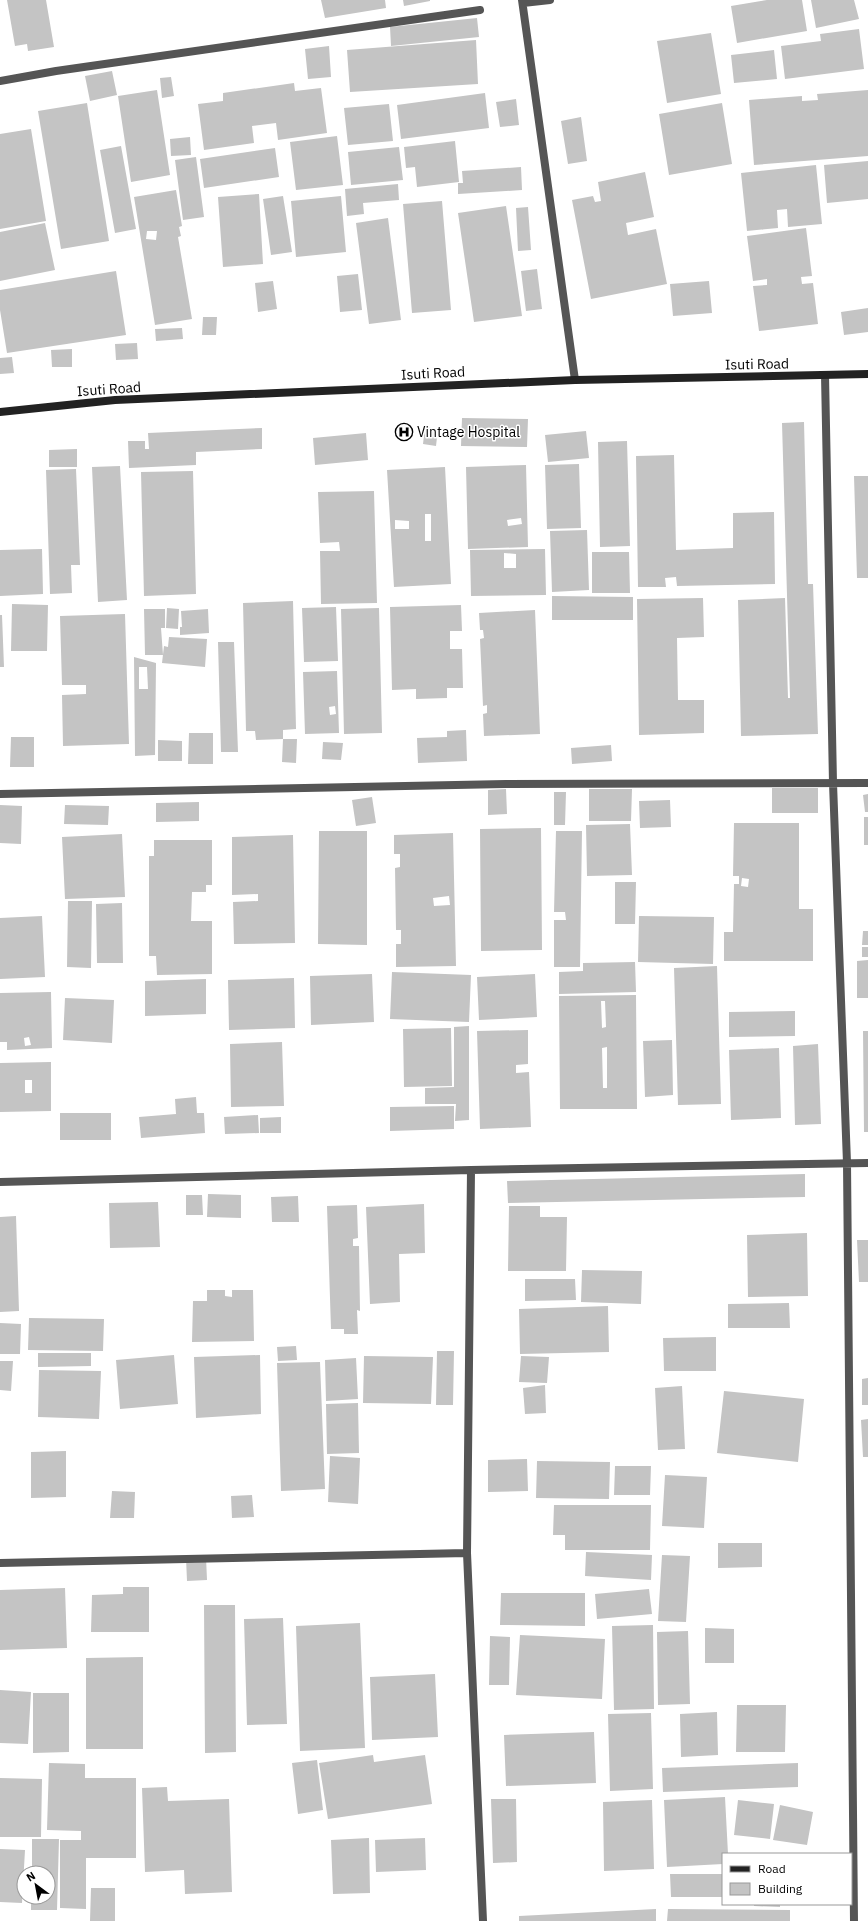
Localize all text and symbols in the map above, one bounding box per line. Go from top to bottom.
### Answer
street label: Isuti Road [725,354,789,374]
street label: Isuti Road [400,362,466,384]
street label: Isuti Road [76,378,142,400]
hospital icon: Vintage Hospital [394,422,414,442]
place label: Vintage Hospital [417,423,520,441]
legend [722,1853,852,1905]
text: Road [758,1861,786,1876]
north arrow [16,1865,56,1905]
text: N [24,1868,38,1885]
text: Building [758,1881,803,1896]

